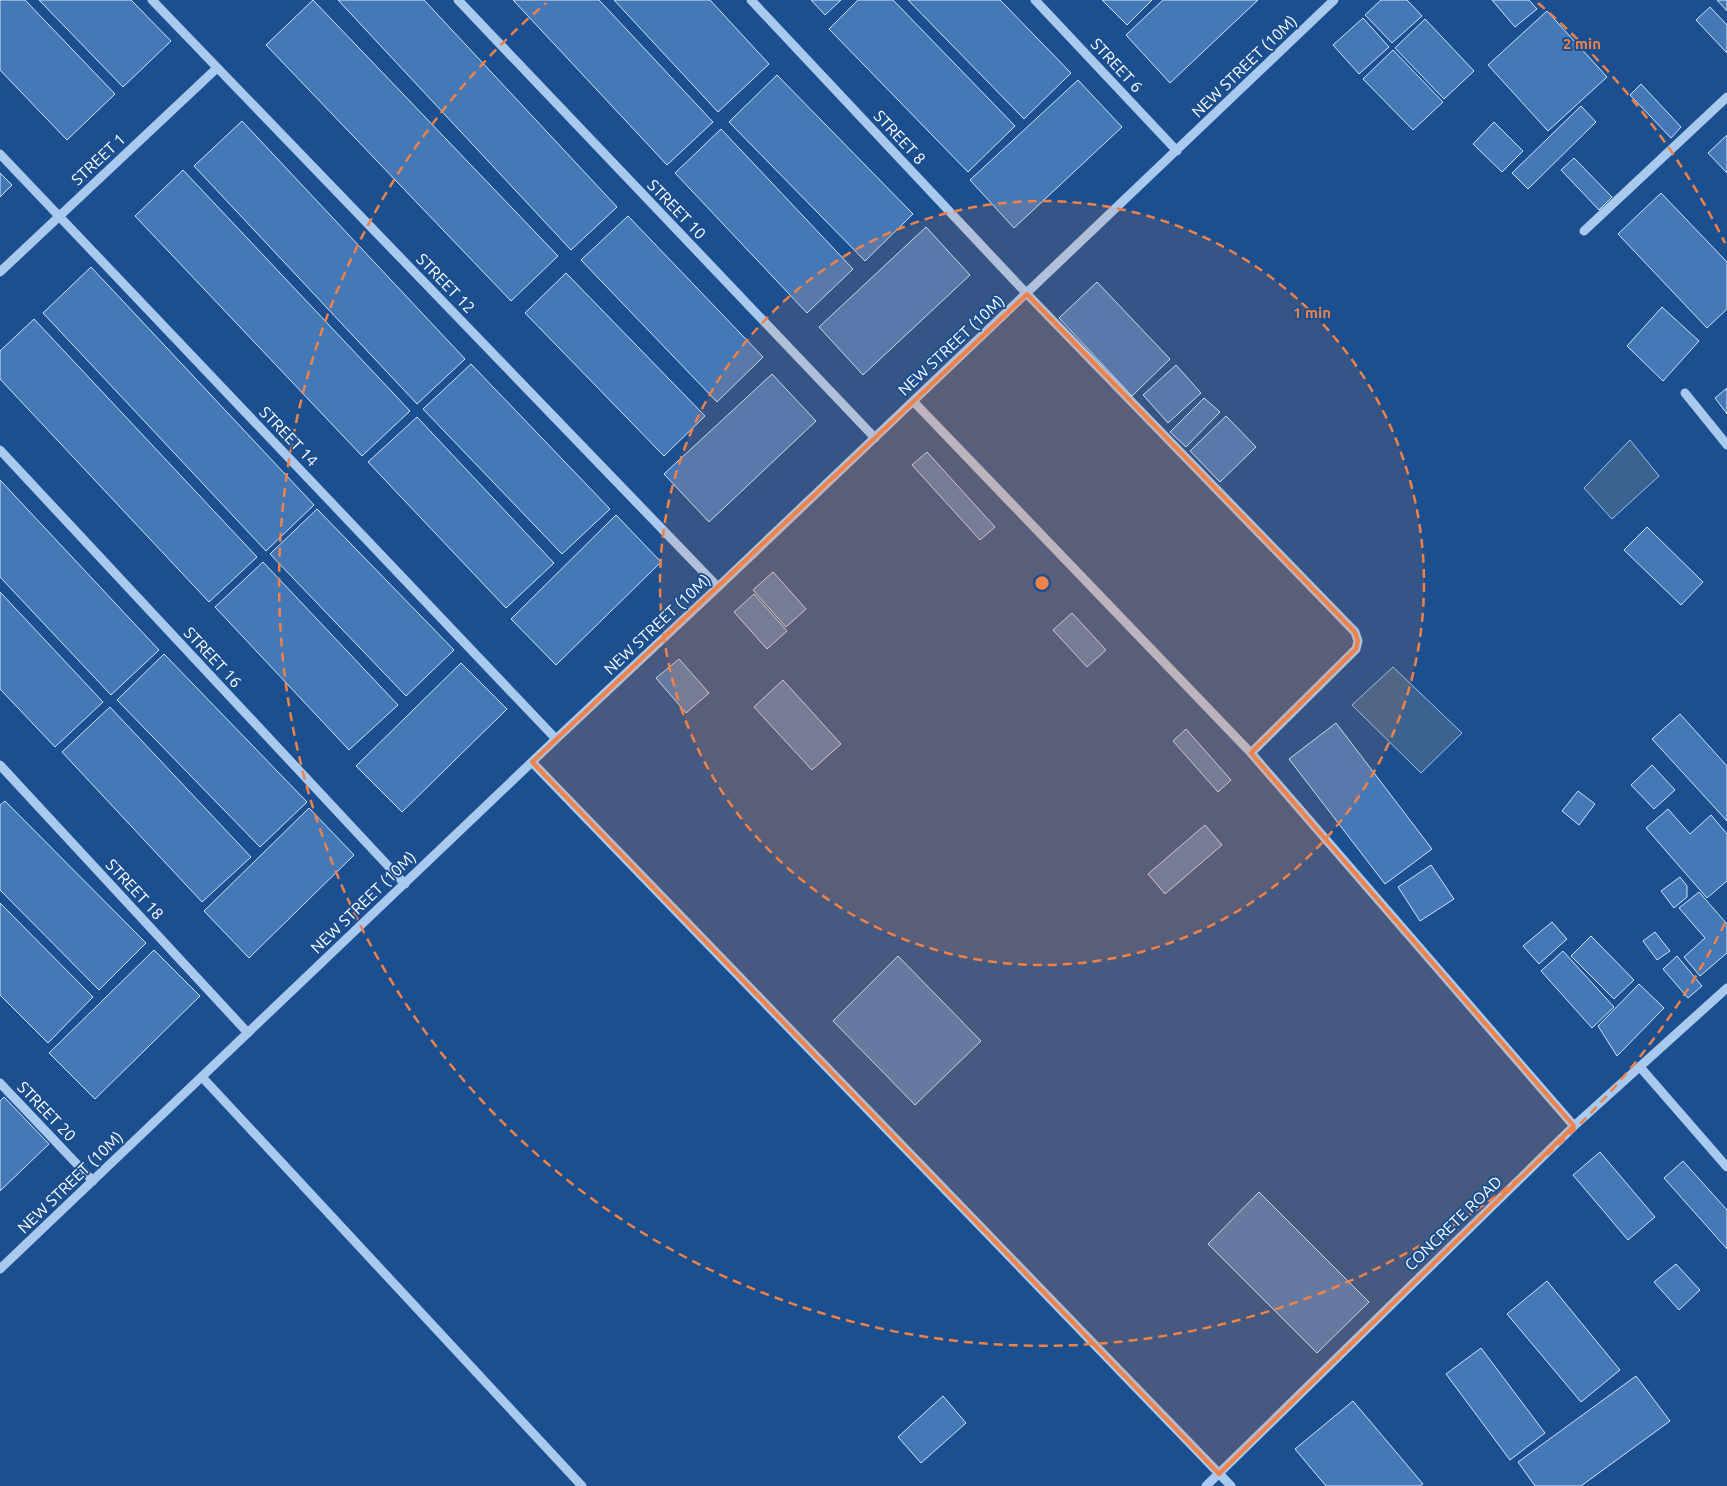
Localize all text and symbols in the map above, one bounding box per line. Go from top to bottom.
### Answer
street label: NEW STREET (10M) [1188,11,1301,121]
street label: STREET 6 [1088,34,1146,96]
text: 2 min [1563,35,1601,52]
street label: STREET 8 [871,106,929,168]
street label: STREET 1 [67,130,129,188]
street label: STREET 10 [644,175,710,243]
street label: STREET 12 [413,249,479,317]
street label: NEW STREET (10M) [894,291,1009,400]
text: 1 min [1293,304,1331,321]
street label: STREET 14 [256,402,322,470]
street label: NEW STREET (10M) [600,570,715,679]
centre of rings [1033,574,1051,592]
street label: STREET 16 [181,623,245,691]
street label: NEW STREET (10M) [307,847,420,957]
street label: STREET 18 [103,855,167,923]
street label: STREET 20 [14,1077,80,1145]
street label: NEW STREET (10M) [14,1127,127,1237]
street label: CONCRETE ROAD [1401,1172,1505,1274]

